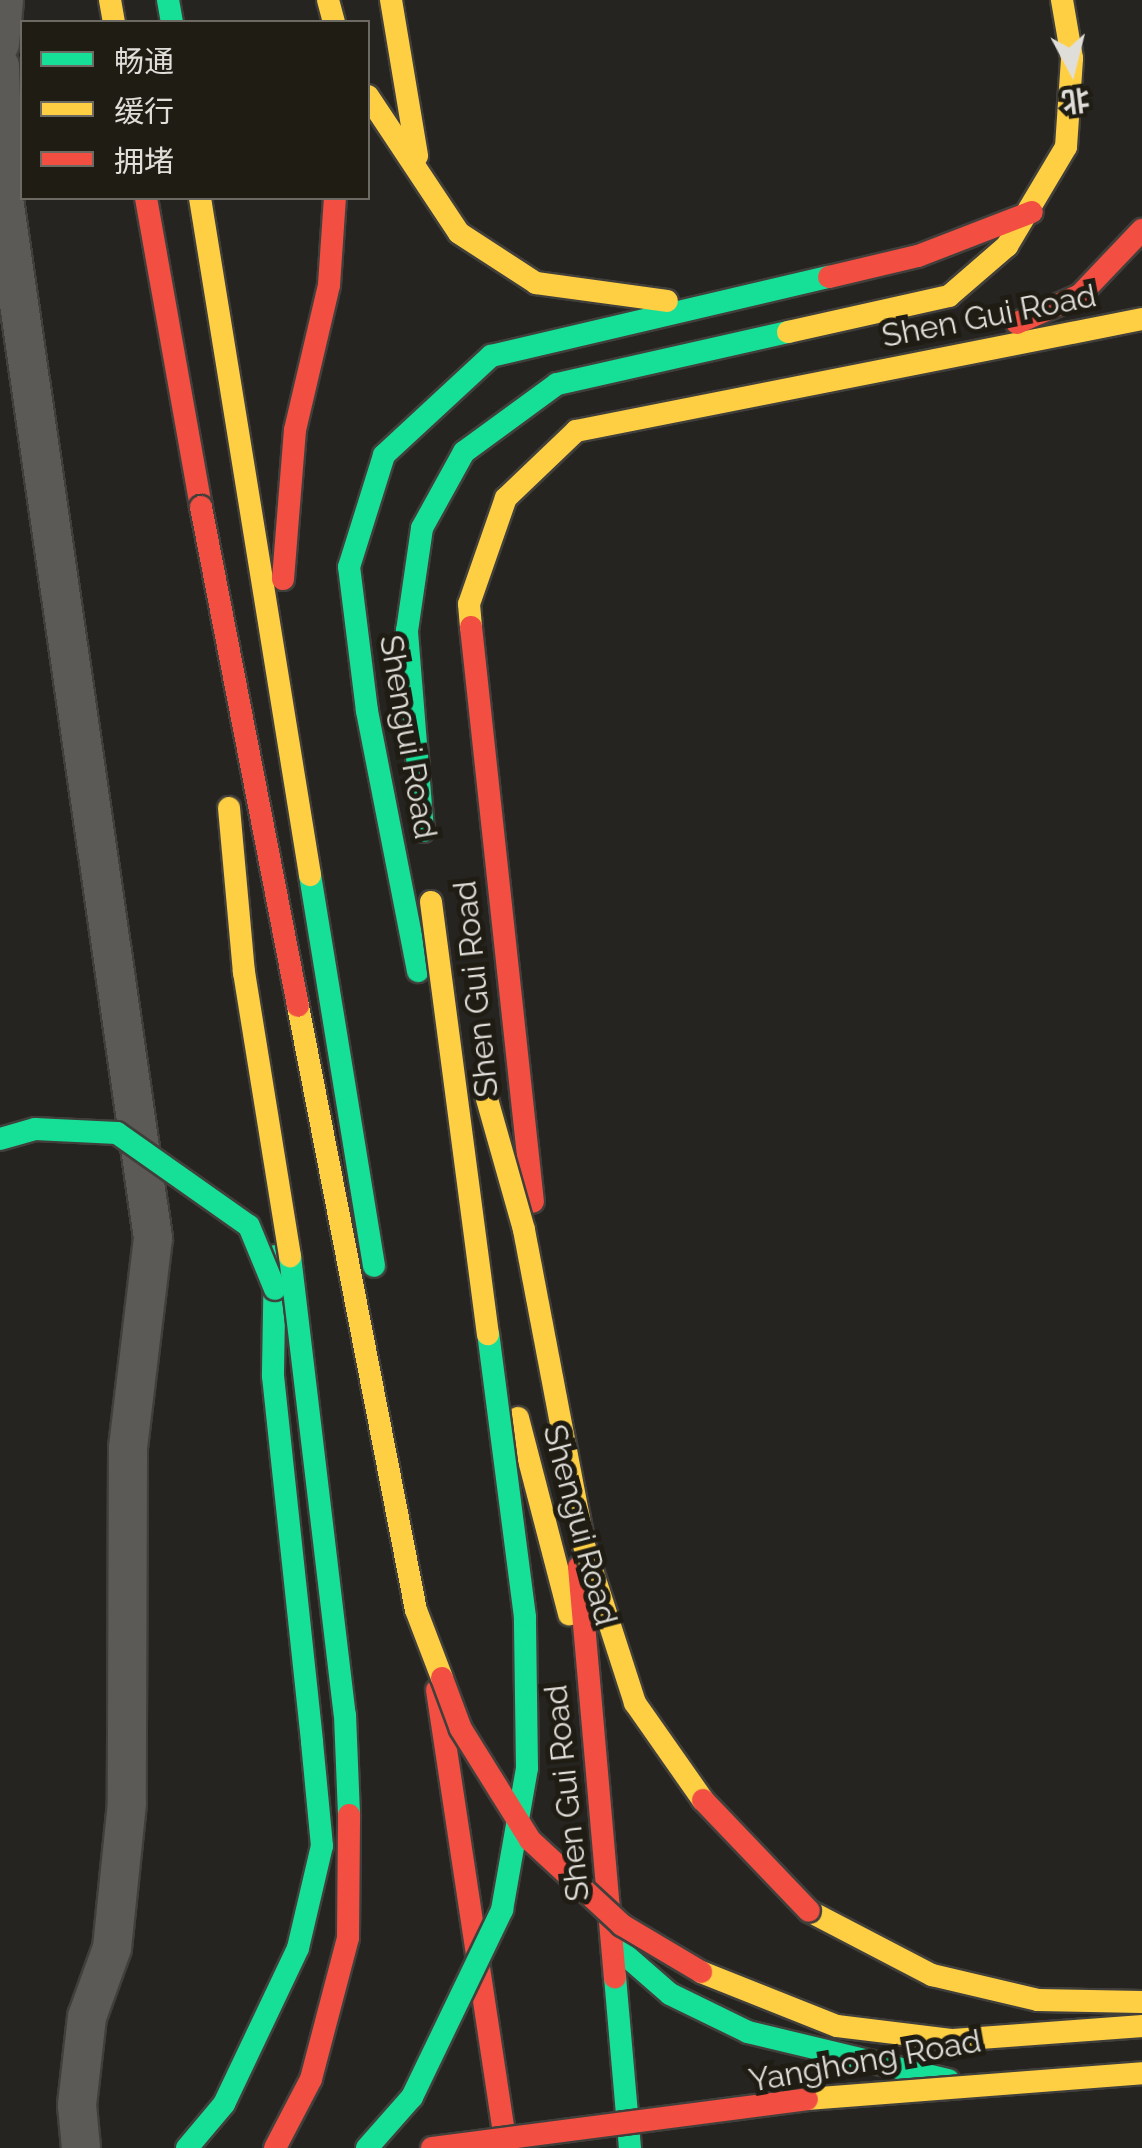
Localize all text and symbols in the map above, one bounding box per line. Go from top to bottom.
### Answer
legend [20,20,370,200]
north arrow [1022,20,1122,120]
text: 畅通 [114,44,174,79]
text: 北 [1060,82,1092,118]
text: 缓行 [114,94,174,129]
text: 拥堵 [114,144,174,179]
street label: Shen Gui Road [879,276,1099,356]
street label: Shengui Road [371,632,445,842]
street label: Shen Gui Road [446,879,506,1099]
street label: Shengui Road [535,1420,625,1630]
street label: Shen Gui Road [537,1683,597,1903]
street label: Yanghong Road [746,2022,984,2100]

